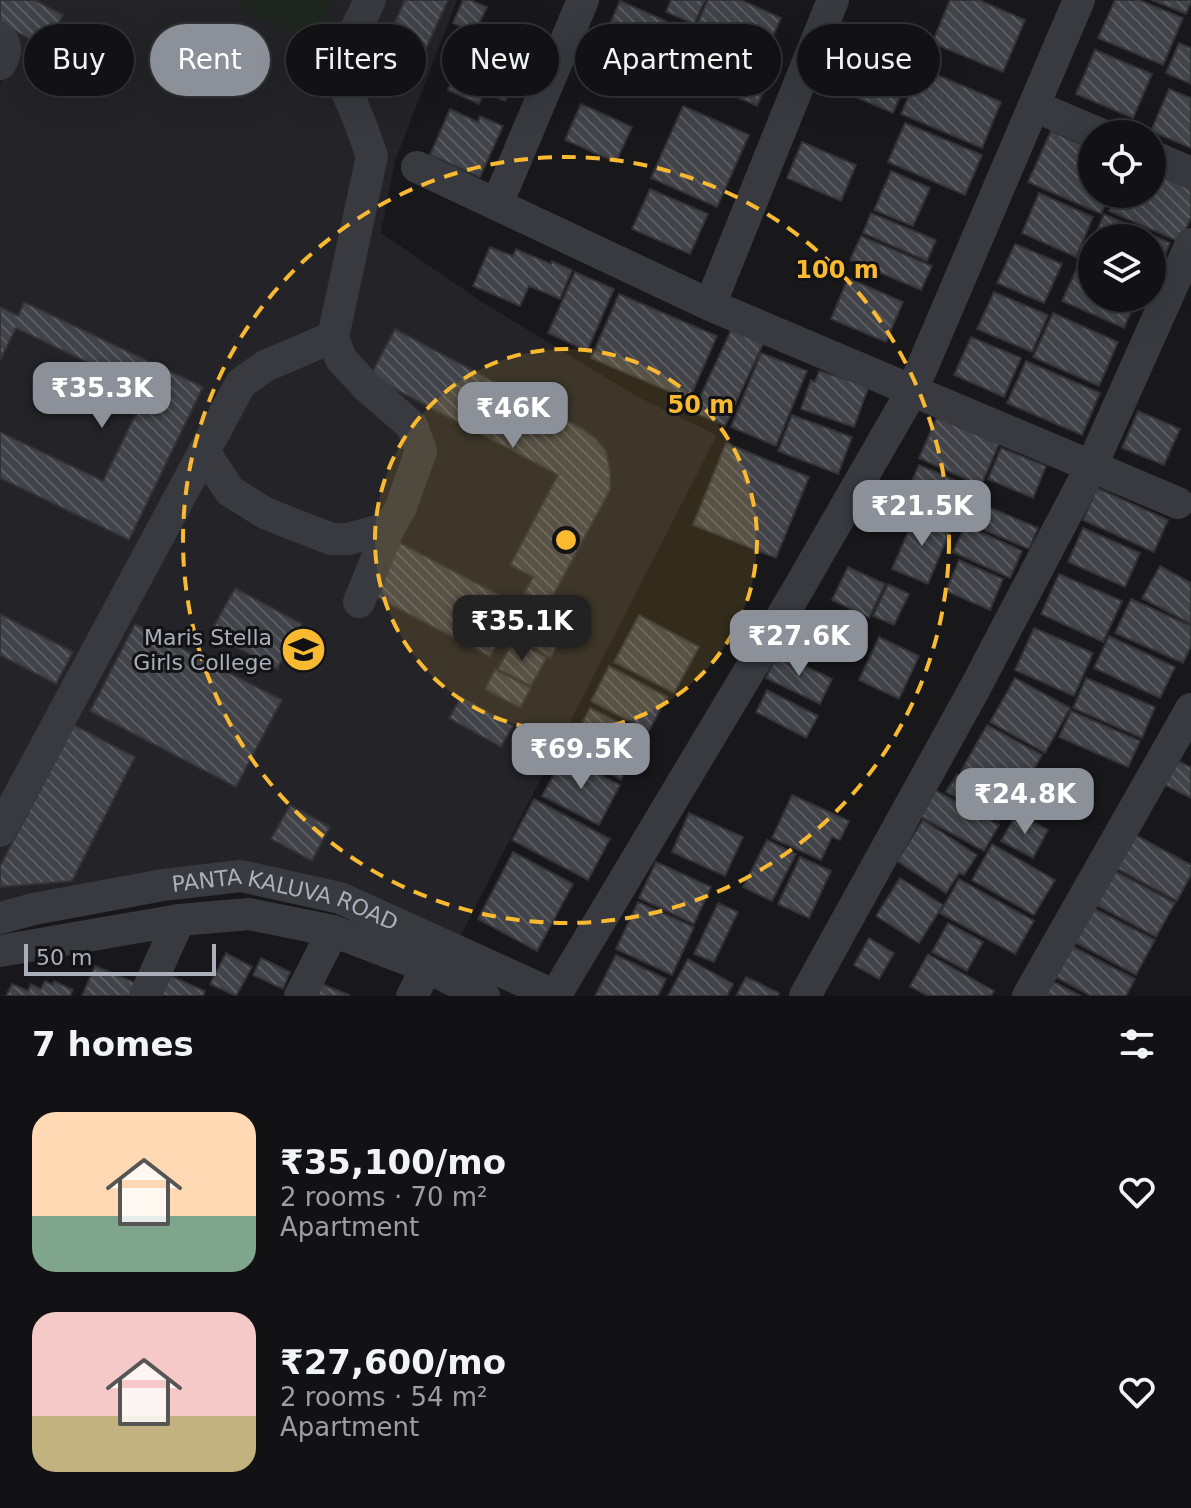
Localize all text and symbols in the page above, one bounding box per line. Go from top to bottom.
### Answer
chip: Buy [24,24,134,96]
chip: Rent [150,24,270,96]
chip: Filters [286,24,426,96]
chip: New [442,24,559,96]
chip: Apartment [575,24,781,96]
chip: House [797,24,940,96]
map controls [1078,120,1166,312]
button: locate [1078,120,1166,208]
button: layers [1078,224,1166,312]
text: 100 m [795,256,879,284]
pin: ₹35.3K [37,362,167,430]
text: ₹35.3K [51,373,153,403]
pin: ₹46K [466,382,560,450]
text: 50 m [668,391,734,419]
text: ₹46K [476,393,550,423]
pin: ₹21.5K [857,480,987,548]
text: ₹21.5K [871,491,973,521]
centre of rings [552,526,580,554]
pin: ₹35.1K [457,595,587,663]
text: ₹35.1K [471,606,573,636]
pin: ₹27.6K [734,610,864,678]
text: ₹27.6K [748,621,850,651]
place label: Maris Stella Girls College [133,625,272,675]
school or university icon: Maris Stella Girls College [279,626,327,674]
pin: ₹69.5K [516,723,646,791]
text: ₹69.5K [530,734,632,764]
pin: ₹24.8K [960,768,1090,836]
text: ₹24.8K [974,779,1076,809]
street label: PANTA KALUVA ROAD [170,864,402,935]
scale bar [24,940,216,976]
text: 50 m [36,945,92,970]
icon: filters [1115,1022,1159,1066]
text: 7 homes [32,1024,194,1064]
text: ₹35,100/mo [280,1142,506,1182]
icon: home [96,1144,192,1240]
icon: heart [1115,1170,1159,1214]
text: 2 rooms · 70 m² [280,1182,488,1212]
text: Apartment [280,1212,419,1242]
text: ₹27,600/mo [280,1342,506,1382]
icon: home [96,1344,192,1440]
icon: heart [1115,1370,1159,1414]
text: 2 rooms · 54 m² [280,1382,488,1412]
text: Apartment [280,1412,419,1442]

